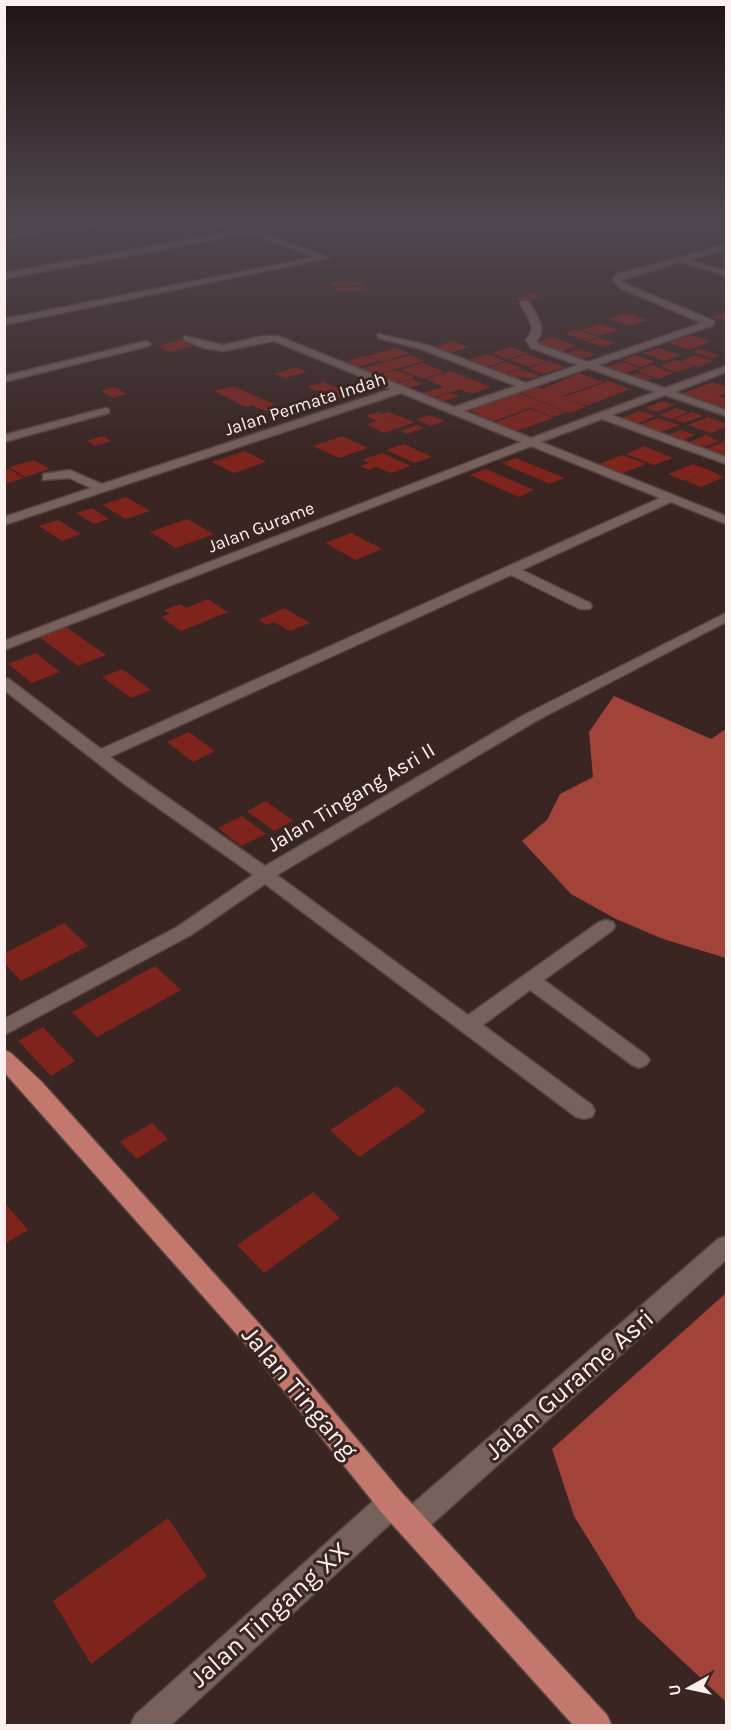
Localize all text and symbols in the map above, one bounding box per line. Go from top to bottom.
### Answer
street label: Jalan Permata Indah [222,368,388,440]
street label: Jalan Gurame [205,497,317,557]
street label: Jalan Tingang Asri II [263,737,439,857]
street label: Jalan Gurame Asri [478,1302,660,1466]
street label: Jalan Tingang [235,1320,364,1465]
street label: Jalan Tingang XX [183,1535,355,1694]
north arrow [659,1658,719,1718]
text: U [664,1683,685,1697]

